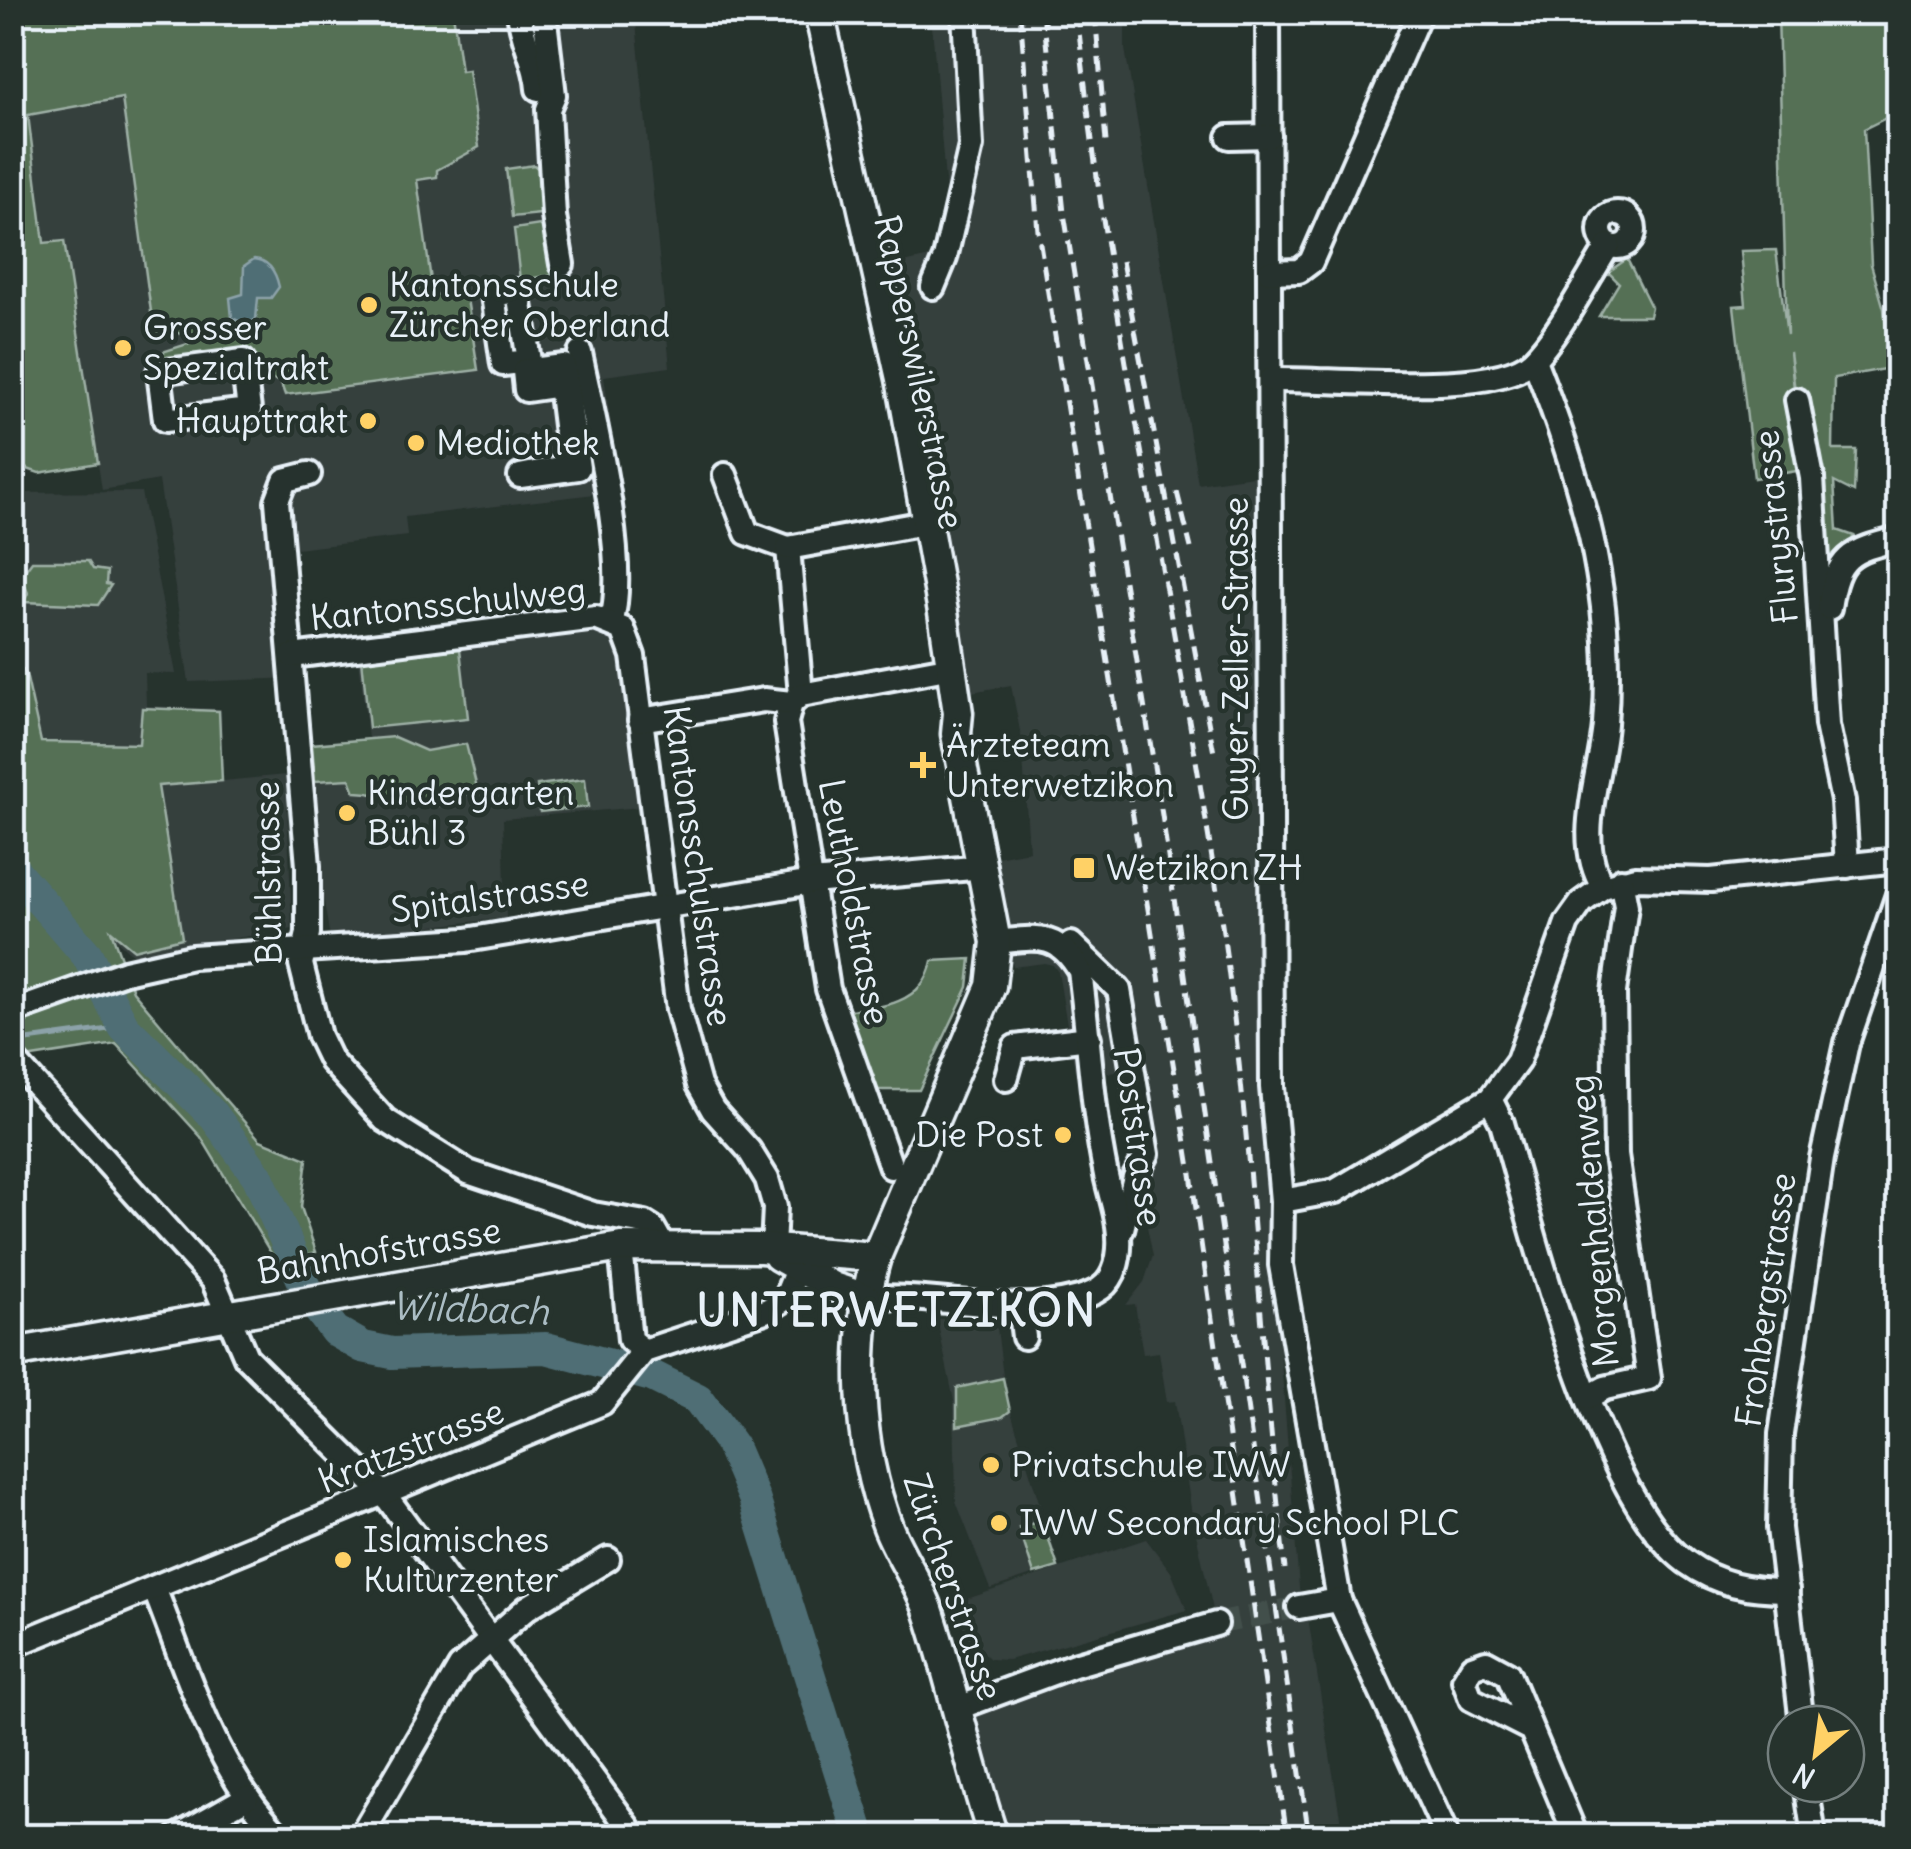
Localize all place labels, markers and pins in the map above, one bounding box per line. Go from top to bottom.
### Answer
place label: Kantonsschule Zürcher Oberland [389,262,670,346]
marker: Kantonsschule Zürcher Oberland [358,294,380,316]
place label: Grosser Spezialtrakt [143,305,329,389]
marker: Grosser Spezialtrakt [112,337,134,359]
place label: Haupttrakt [176,398,348,442]
marker: Haupttrakt [357,410,379,432]
place label: Mediothek [436,420,600,464]
marker: Mediothek [405,432,427,454]
place label: Ärzteteam Unterwetzikon [946,722,1174,806]
marker: Ärzteteam Unterwetzikon [910,752,936,778]
place label: Kindergarten Bühl 3 [367,770,574,854]
marker: Kindergarten Bühl 3 [336,802,358,824]
place label: Wetzikon ZH [1106,845,1303,889]
marker: Wetzikon ZH [1071,855,1097,881]
place label: Die Post [915,1112,1043,1156]
marker: Die Post [1052,1124,1074,1146]
place label: Privatschule IWW [1011,1442,1291,1486]
marker: Privatschule IWW [980,1454,1002,1476]
place label: IWW Secondary School PLC [1019,1500,1460,1544]
marker: IWW Secondary School PLC [988,1512,1010,1534]
place label: Islamisches Kulturzenter [363,1517,559,1601]
marker: Islamisches Kulturzenter [332,1549,354,1571]

